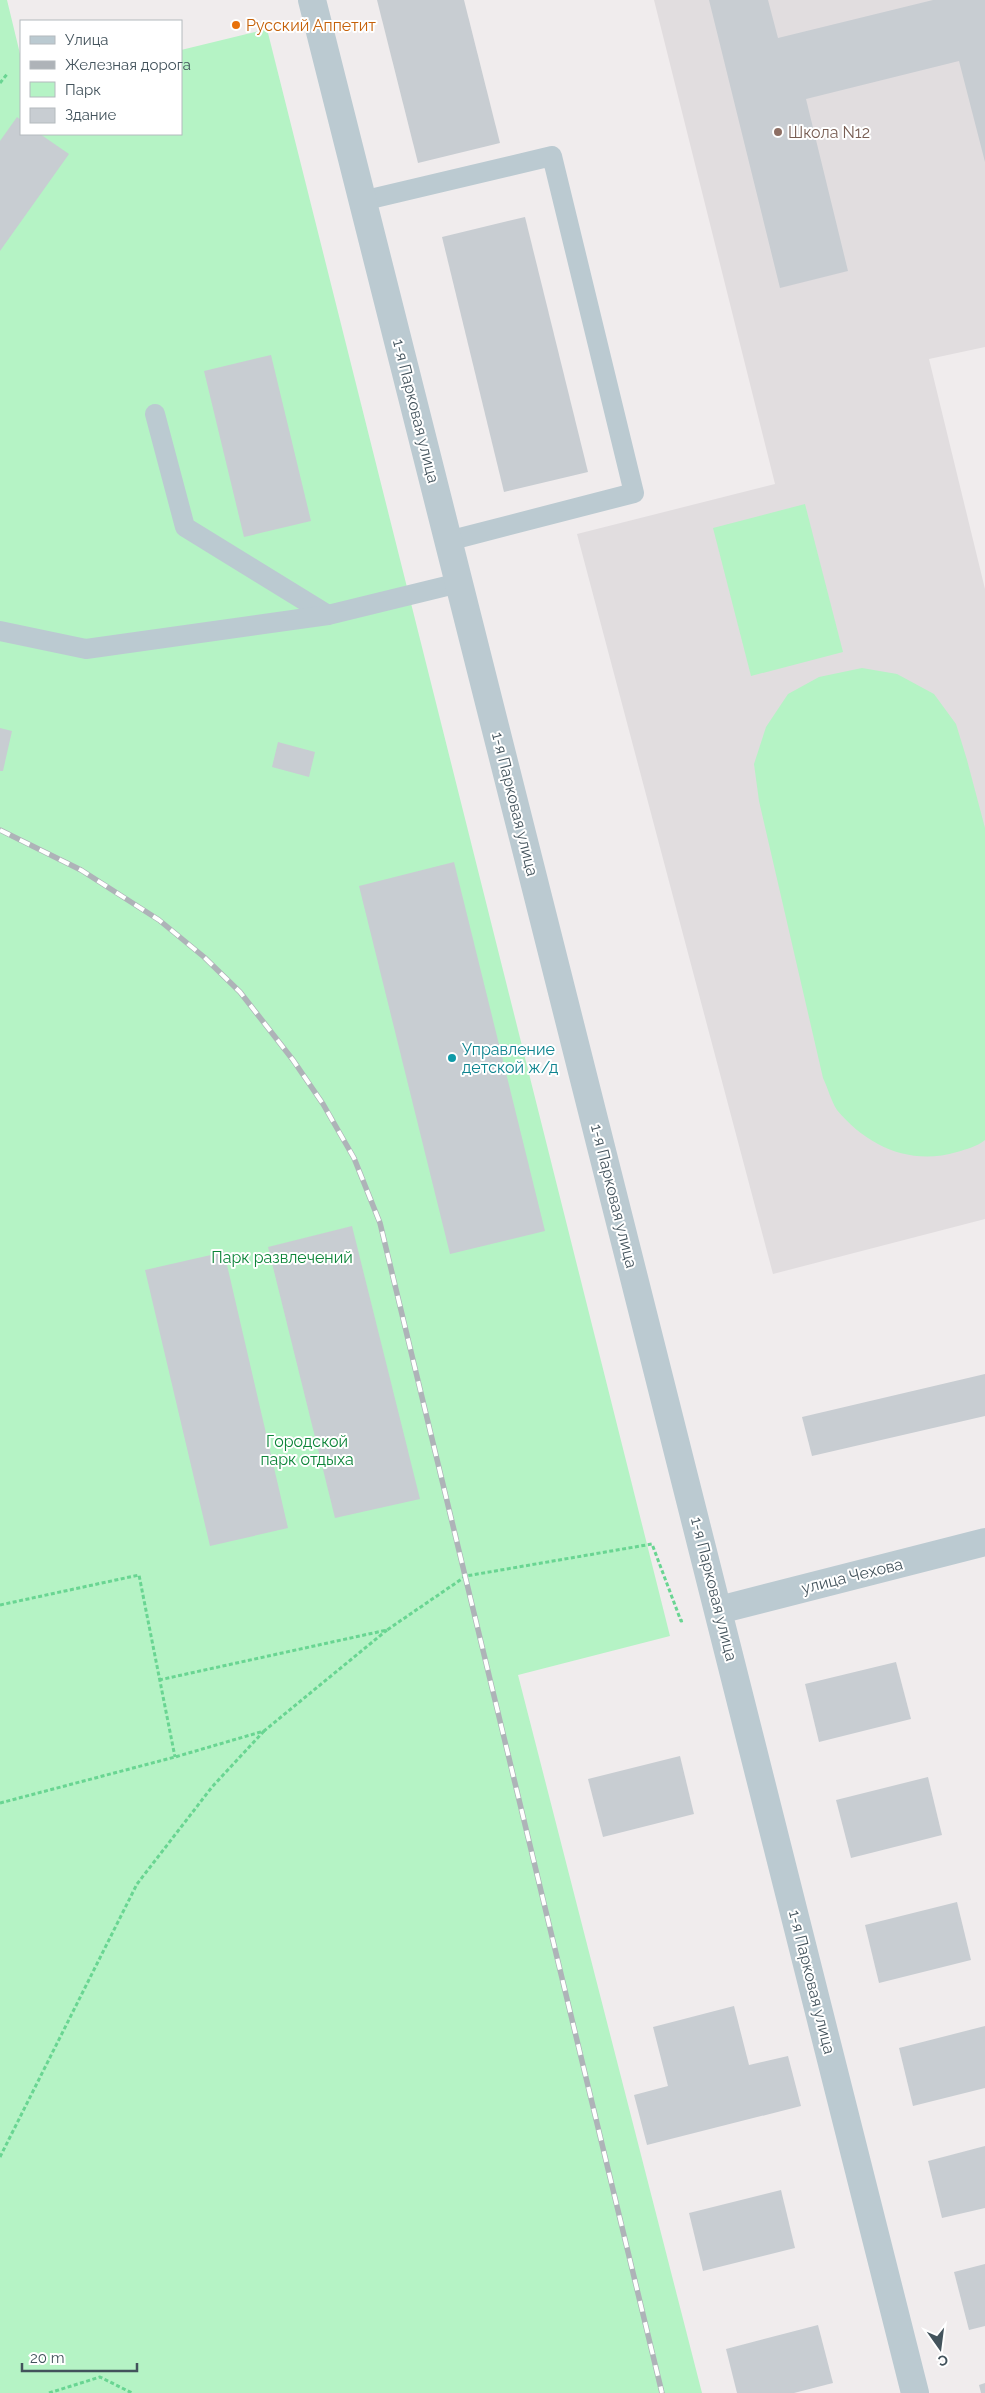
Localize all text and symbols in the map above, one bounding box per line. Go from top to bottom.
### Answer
place label: Русский Аппетит [246,16,376,35]
marker: Русский Аппетит [230,19,242,31]
legend [20,20,182,135]
text: Улица [65,31,109,49]
text: Железная дорога [65,56,191,74]
text: Парк [65,81,101,99]
text: Здание [65,106,117,124]
place label: Школа N12 [788,123,870,142]
marker: Школа N12 [772,126,784,138]
street label: 1-я Парковая улица [389,337,443,485]
street label: 1-я Парковая улица [488,730,542,878]
place label: Управление детской ж/д [462,1040,558,1077]
marker: Управление детской ж/д [446,1052,458,1064]
street label: 1-я Парковая улица [587,1122,641,1270]
park label: Парк развлечений [211,1248,353,1267]
park label: Городской парк отдыха [260,1432,354,1469]
street label: 1-я Парковая улица [687,1515,741,1663]
street label: улица Чехова [799,1554,905,1598]
street label: 1-я Парковая улица [785,1908,839,2056]
north arrow [915,2323,965,2373]
scale bar [22,2340,138,2372]
text: 20 m [30,2349,65,2367]
text: С [936,2352,950,2370]

